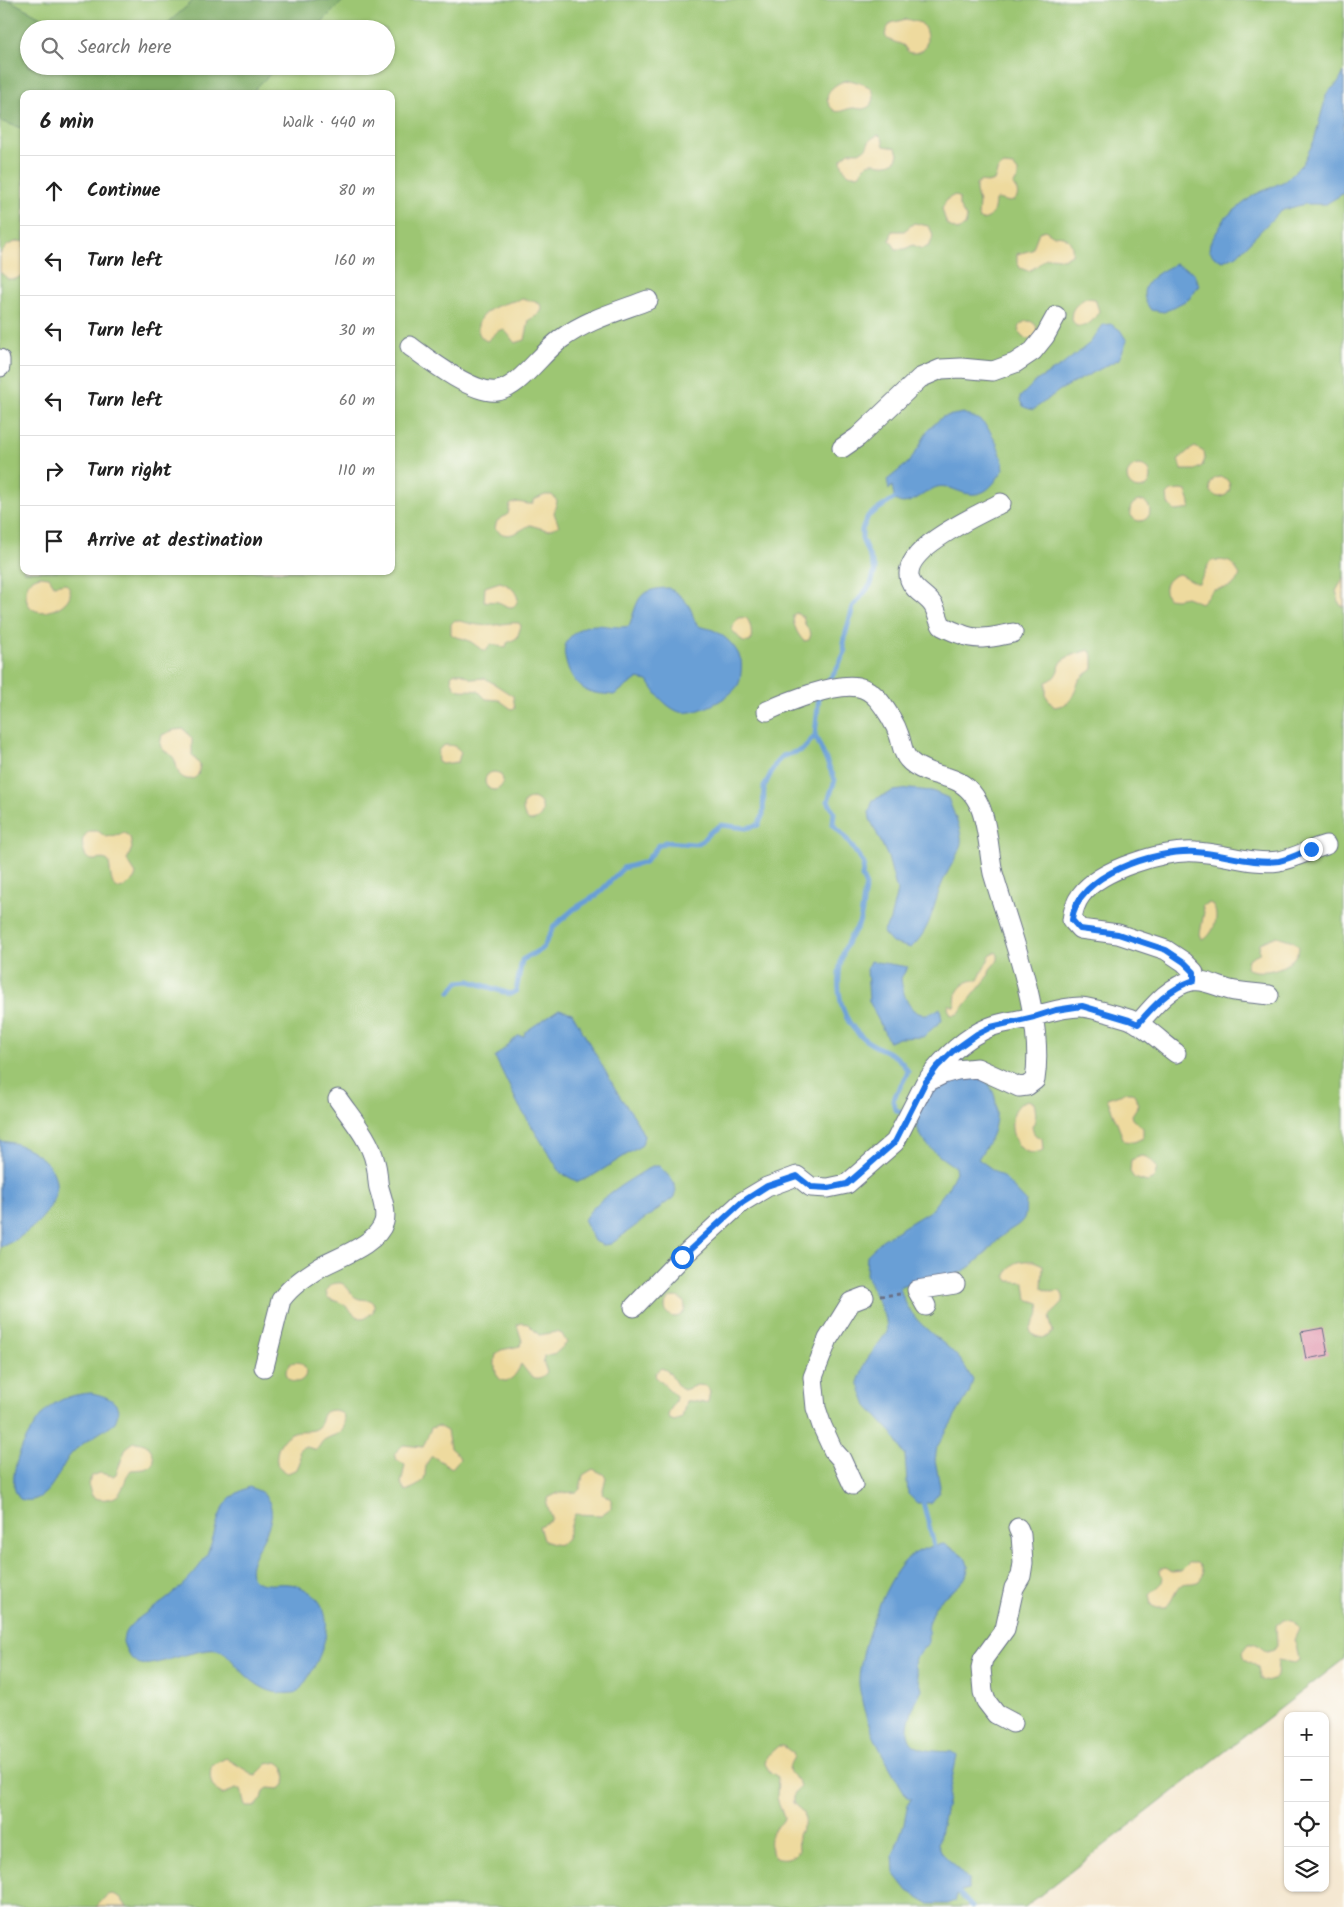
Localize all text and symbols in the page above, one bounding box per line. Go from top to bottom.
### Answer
search box [20,20,395,75]
text: Search here [78,33,172,63]
icon: search [38,34,66,62]
text: 6 min [40,106,94,139]
text: Walk · 440 m [282,110,375,135]
text: Continue [87,176,160,206]
icon: ahead [40,177,68,205]
text: 80 m [338,178,375,203]
text: Turn left [87,246,162,276]
icon: left [40,247,68,275]
text: 160 m [334,248,375,273]
text: Turn left [87,316,162,346]
icon: left [40,317,68,345]
text: 30 m [339,318,375,343]
text: Turn left [87,386,162,416]
icon: left [40,387,68,415]
text: 60 m [339,388,375,413]
text: Turn right [87,456,172,486]
icon: right [40,457,68,485]
text: 110 m [338,458,375,483]
text: Arrive at destination [87,526,263,556]
icon: arrive [40,527,68,555]
route end [1300,838,1323,861]
route start [671,1246,694,1269]
map controls [1284,1712,1329,1892]
button: + [1284,1712,1329,1757]
button: − [1284,1757,1329,1802]
button: locate [1284,1802,1329,1847]
button: layers [1284,1847,1329,1892]

